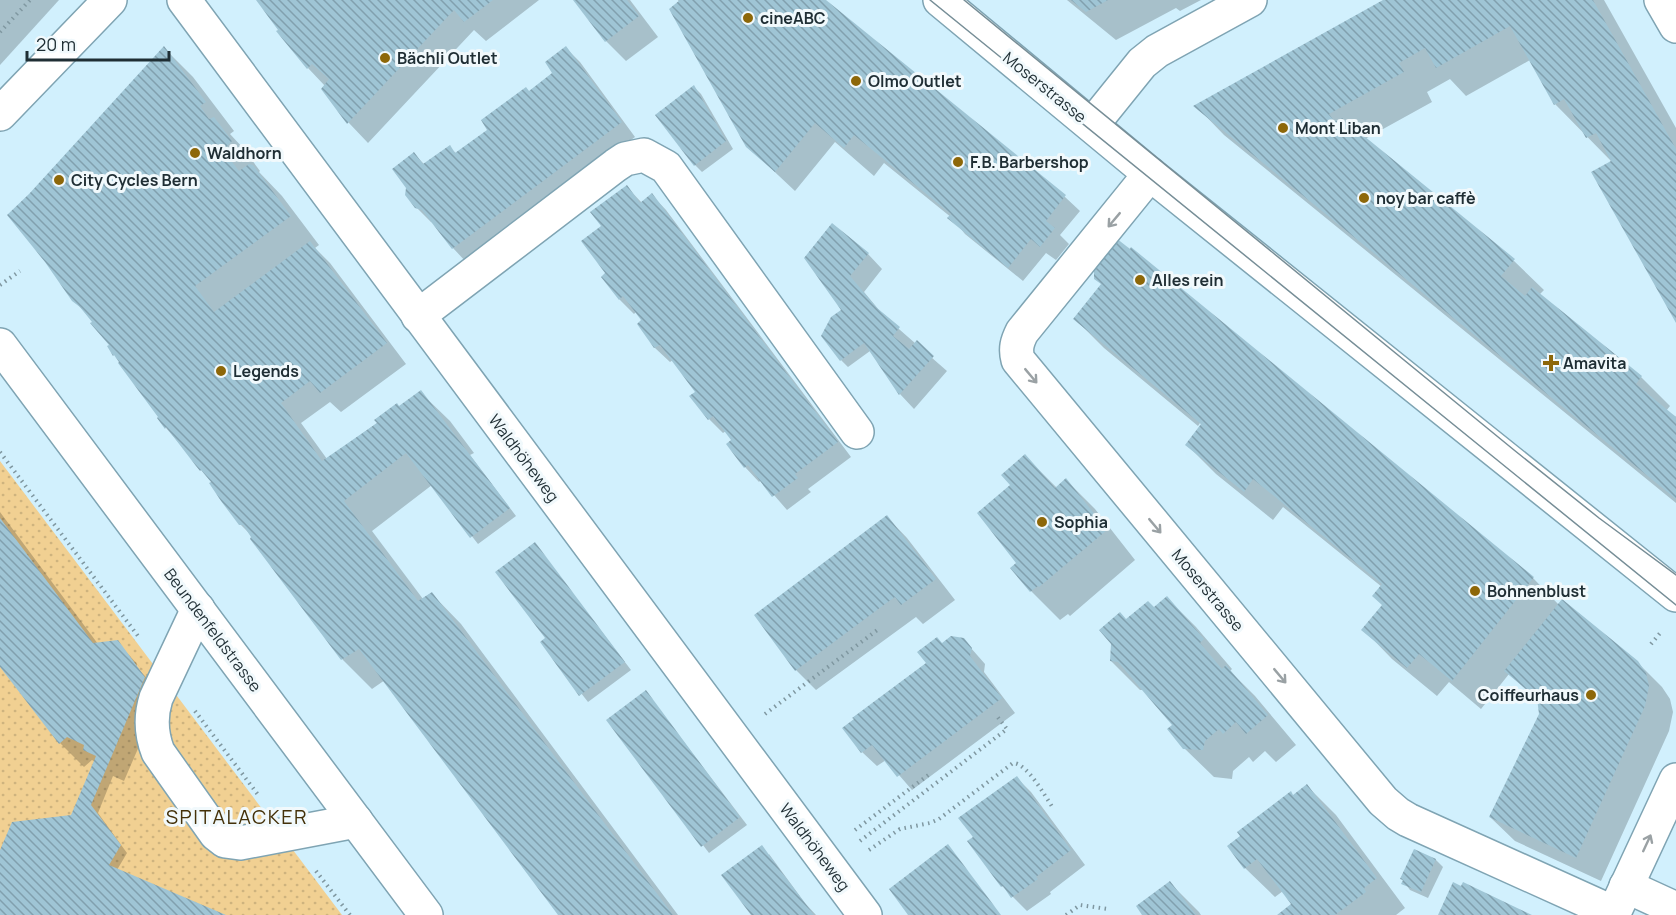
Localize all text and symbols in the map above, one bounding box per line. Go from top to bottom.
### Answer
place label: cineABC [760,7,826,29]
marker: cineABC [741,11,755,25]
scale bar [27,24,170,62]
text: 20 m [36,32,76,56]
place label: Bächli Outlet [397,47,498,69]
street label: Moserstrasse [999,47,1091,127]
marker: Bächli Outlet [378,51,392,65]
place label: Olmo Outlet [868,70,962,92]
marker: Olmo Outlet [849,74,863,88]
place label: Mont Liban [1295,117,1381,139]
marker: Mont Liban [1276,121,1290,135]
place label: Waldhorn [207,142,282,164]
marker: Waldhorn [188,146,202,160]
place label: F.B. Barbershop [970,151,1089,173]
marker: F.B. Barbershop [951,155,965,169]
place label: City Cycles Bern [71,169,198,191]
marker: City Cycles Bern [52,173,66,187]
place label: noy bar caffè [1376,187,1476,209]
marker: noy bar caffè [1357,191,1371,205]
one-way arrow [1107,212,1121,227]
place label: Alles rein [1152,269,1224,291]
marker: Alles rein [1133,273,1147,287]
place label: Amavita [1563,352,1627,374]
marker: Amavita [1544,356,1558,370]
place label: Legends [233,360,299,382]
marker: Legends [214,364,228,378]
one-way arrow [1024,368,1037,384]
street label: Waldhöheweg [484,410,564,506]
place label: Sophia [1054,511,1108,533]
marker: Sophia [1035,515,1049,529]
one-way arrow [1148,518,1162,533]
street label: Moserstrasse [1167,544,1249,636]
street label: Beundenfeldstrasse [159,564,267,696]
place label: Bohnenblust [1487,580,1586,602]
marker: Bohnenblust [1468,584,1482,598]
one-way arrow [1273,668,1286,684]
place label: Coiffeurhaus [1478,684,1579,706]
marker: Coiffeurhaus [1584,688,1598,702]
street label: Waldhöheweg [775,799,855,895]
district label: SPITALACKER [166,803,308,830]
one-way arrow [1641,834,1653,852]

